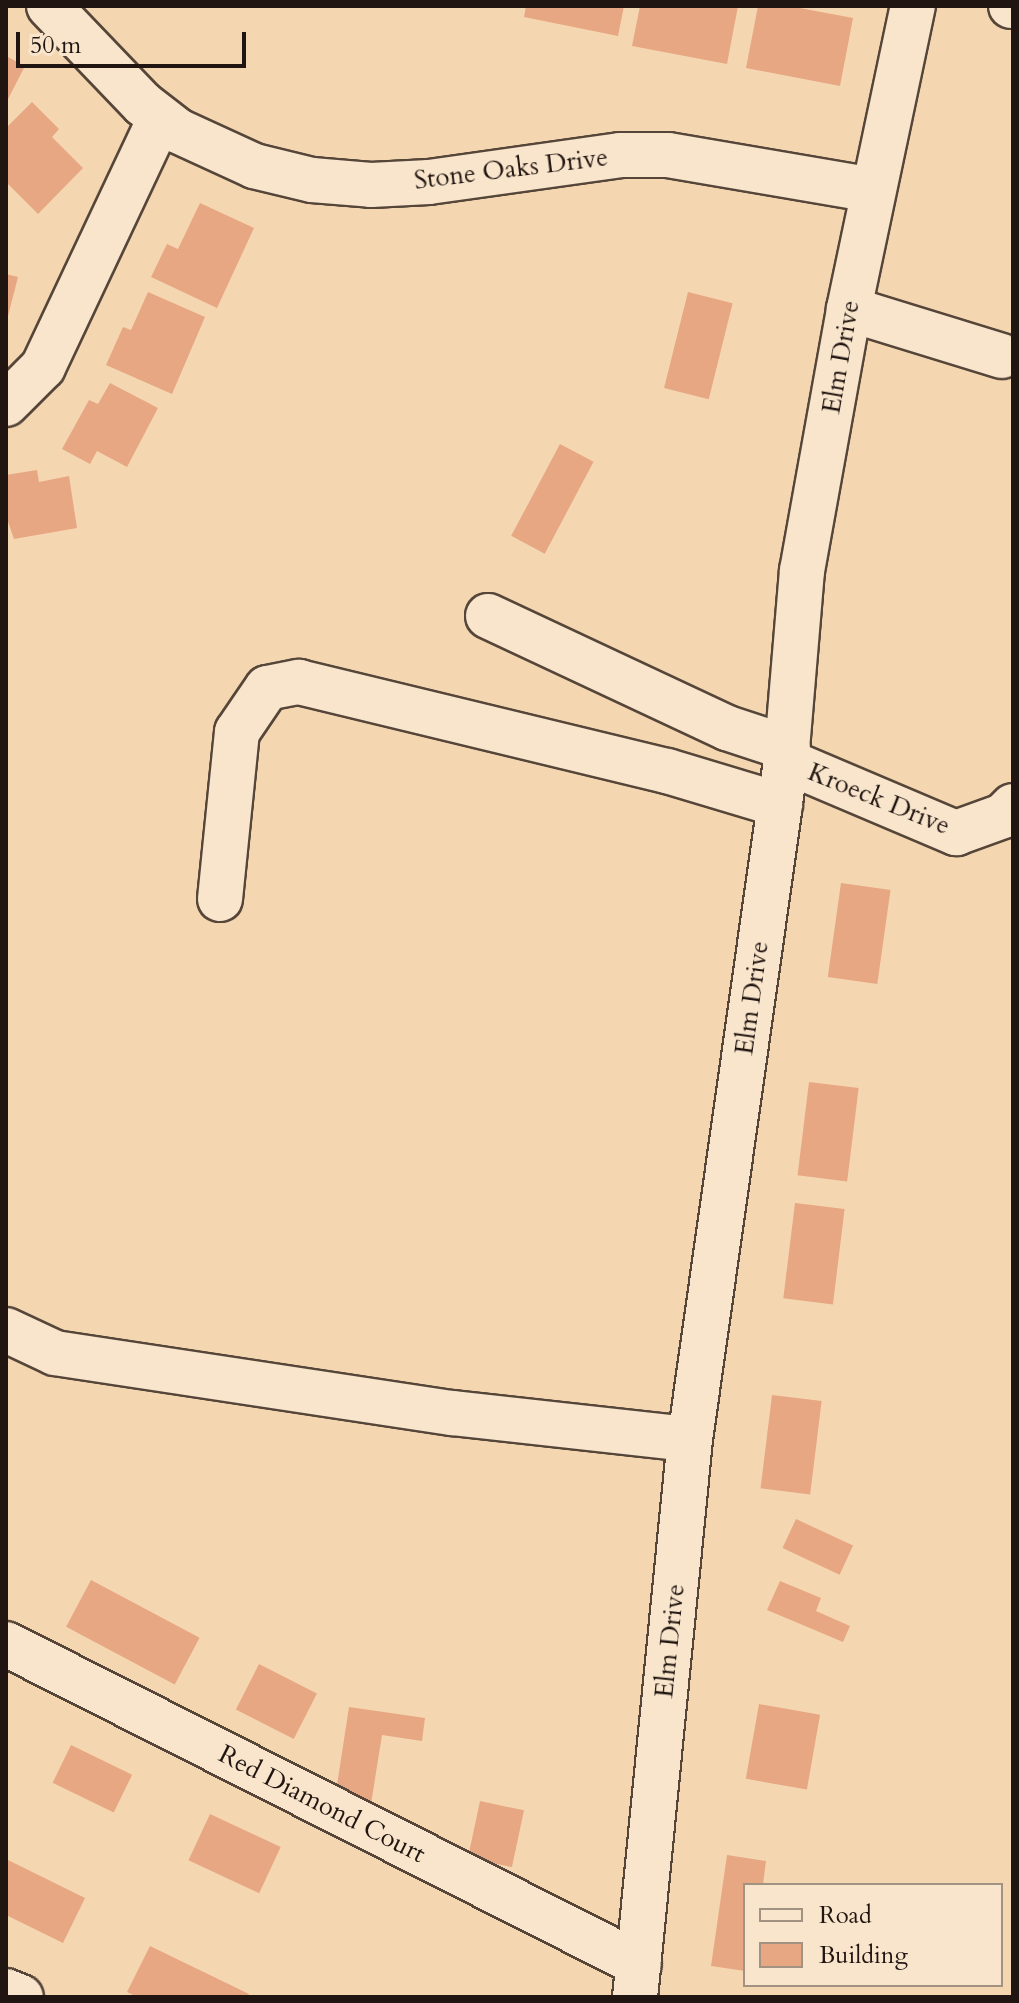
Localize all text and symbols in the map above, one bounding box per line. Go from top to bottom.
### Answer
scale bar [20,16,250,66]
text: 50 m [30,29,81,62]
street label: Stone Oaks Drive [412,142,610,196]
street label: Elm Drive [816,298,866,416]
street label: Kroeck Drive [803,756,955,842]
street label: Elm Drive [729,939,775,1057]
street label: Elm Drive [649,1582,691,1700]
street label: Red Diamond Court [213,1738,431,1870]
legend [743,1883,1003,1987]
text: Road [819,1899,872,1932]
text: Building [819,1939,908,1972]

